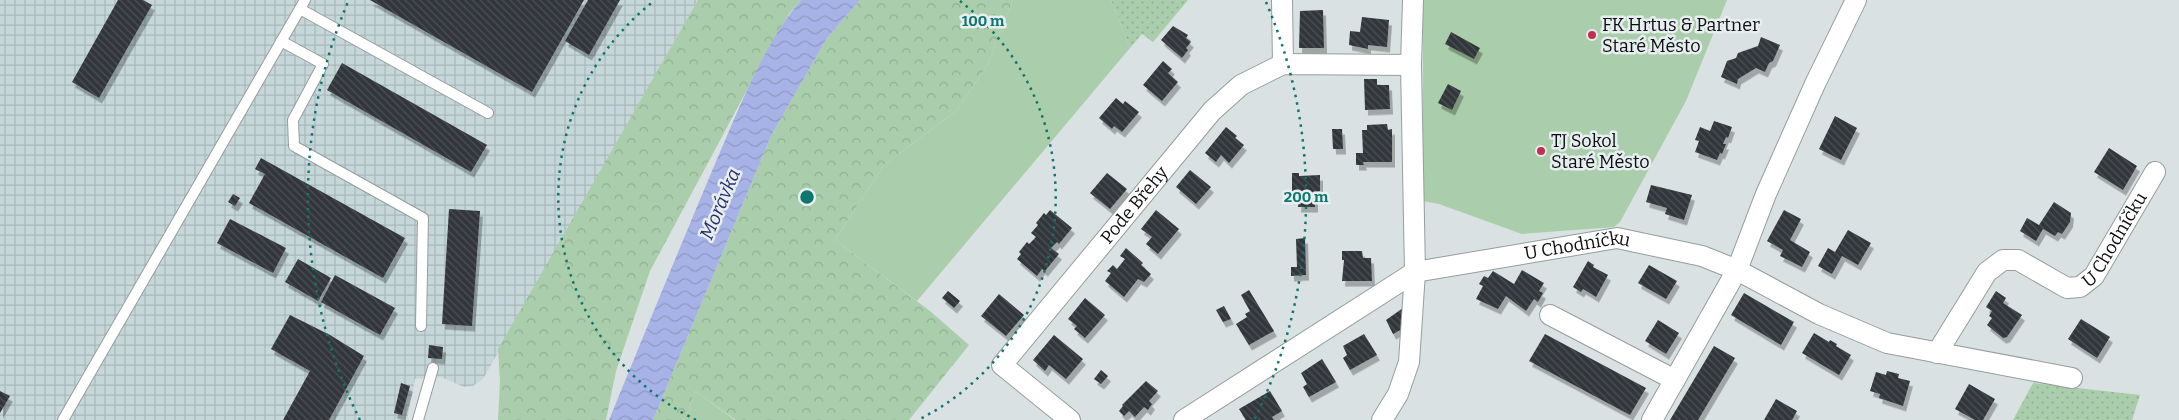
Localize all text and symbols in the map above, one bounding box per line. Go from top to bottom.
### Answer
text: 100 m [962,12,1005,30]
place label: FK Hrtus & Partner Staré Město [1602,14,1760,57]
marker: FK Hrtus & Partner Staré Město [1586,29,1598,41]
place label: TJ Sokol Staré Město [1551,130,1650,173]
marker: TJ Sokol Staré Město [1535,145,1547,157]
street label: Pode Břehy [1096,162,1173,248]
water label: Morávka [695,165,745,243]
centre of rings [798,188,816,206]
text: 200 m [1284,188,1329,206]
street label: U Chodníčku [2078,188,2152,292]
street label: U Chodníčku [1523,227,1632,264]

